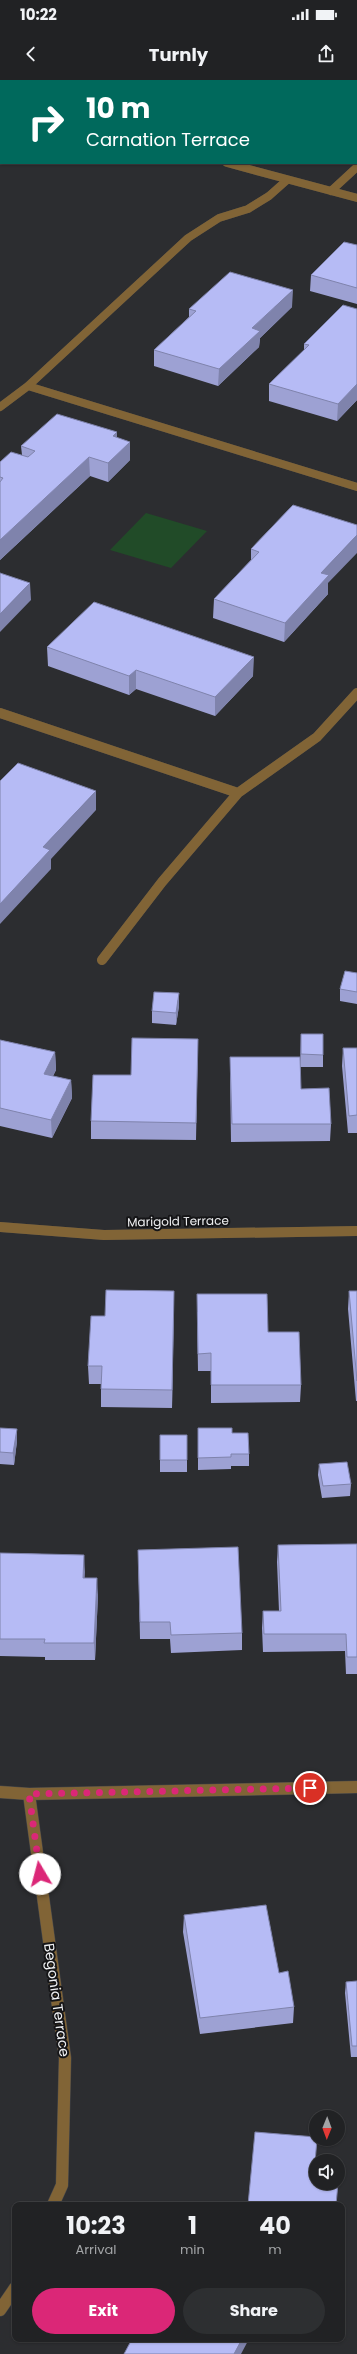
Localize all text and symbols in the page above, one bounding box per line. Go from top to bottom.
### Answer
text: 10:22 [20,4,57,25]
text: Turnly [149,42,208,67]
icon: back [20,43,42,65]
icon: share [315,43,337,65]
text: 10 m [86,89,150,128]
icon: right [20,96,72,148]
text: Carnation Terrace [86,127,250,152]
street label: Marigold Terrace [127,1212,229,1230]
pin [293,1771,327,1805]
icon: arrive [299,1777,321,1799]
position arrow [19,1853,61,1895]
street label: Begonia Terrace [39,1942,75,2058]
north arrow [309,2110,345,2146]
map controls [309,2110,345,2190]
button: sound [309,2154,345,2190]
text: 10:23 [66,2209,126,2242]
text: 1 [188,2209,197,2242]
text: 40 [259,2209,291,2242]
text: Arrival [76,2240,116,2259]
text: min [180,2240,205,2259]
text: m [268,2240,282,2259]
button: Exit [32,2288,175,2334]
button: Share [183,2288,325,2334]

